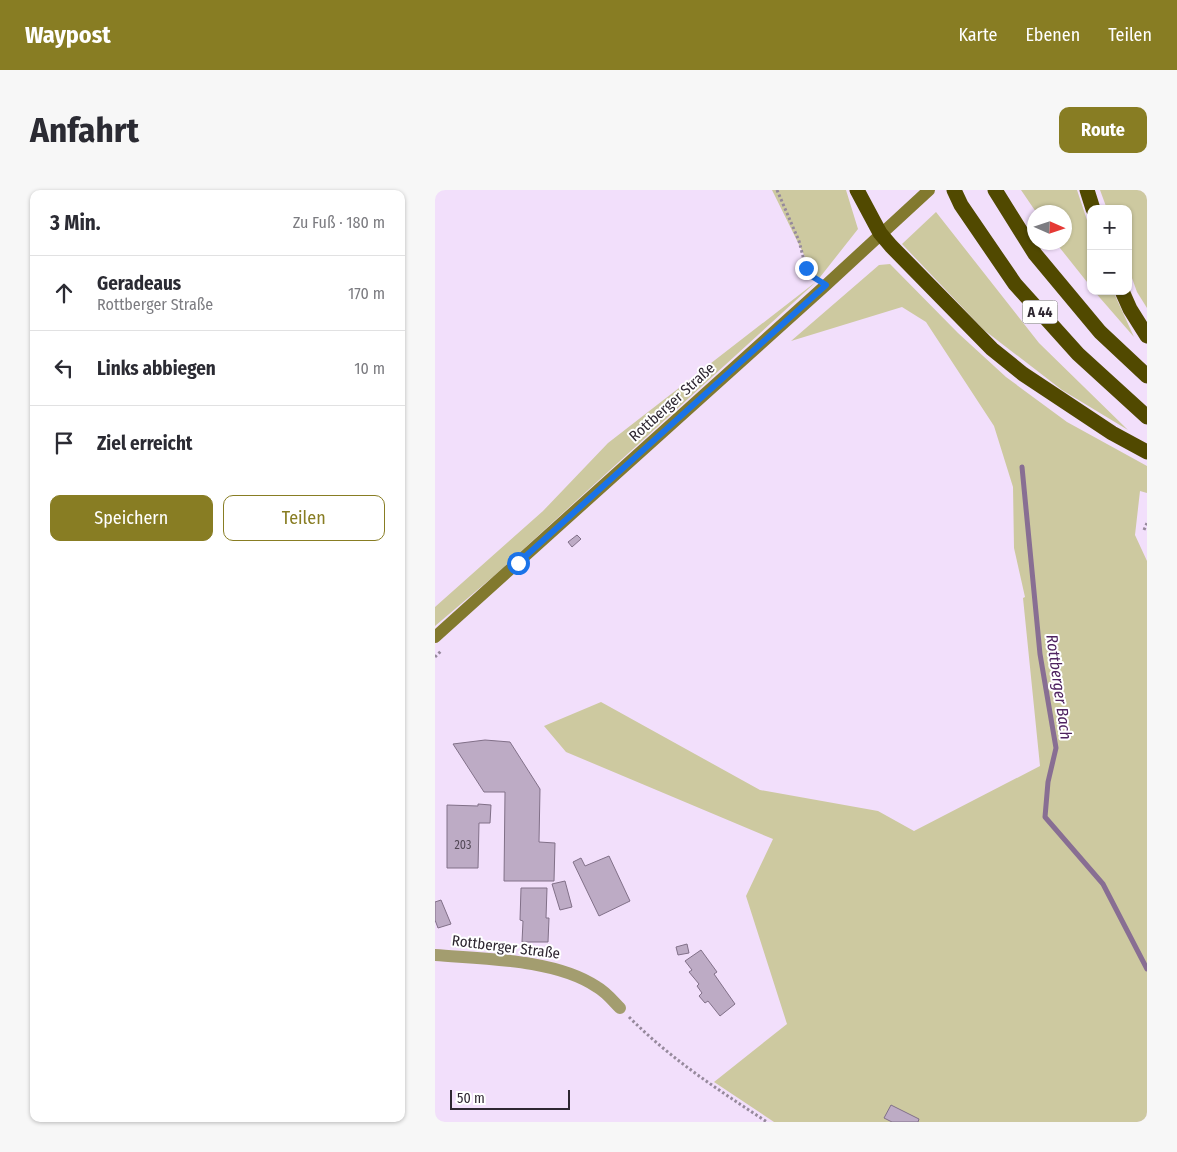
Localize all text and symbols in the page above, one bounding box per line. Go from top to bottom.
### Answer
text: Waypost [25,21,111,49]
text: Karte [958,24,997,46]
text: Ebenen [1025,24,1080,46]
text: Teilen [1108,24,1152,46]
button: Route [1059,107,1147,153]
text: Anfahrt [30,109,139,151]
north arrow [1027,205,1072,250]
map controls [1087,205,1132,295]
button: + [1087,205,1132,250]
text: 3 Min. [50,210,101,236]
text: Zu Fuß · 180 m [293,213,385,232]
button: − [1087,250,1132,295]
route end [795,257,818,280]
text: Geradeaus [97,272,181,295]
icon: ahead [50,279,78,307]
text: 170 m [348,284,385,303]
text: Rottberger Straße [97,295,213,314]
road number: A 44 [1023,300,1057,324]
icon: left [50,354,78,382]
text: Links abbiegen [97,357,216,380]
text: 10 m [354,359,385,378]
street label: Rottberger Straße [625,359,719,445]
icon: arrive [50,429,78,457]
text: Ziel erreicht [97,432,193,455]
button: Speichern [50,495,213,541]
button: Teilen [223,495,385,541]
route start [507,552,530,575]
water label: Rottberger Bach [1042,633,1076,741]
house number: 203 [455,838,471,852]
street label: Rottberger Straße [451,931,561,963]
scale bar [450,1087,570,1110]
text: 50 m [457,1090,485,1107]

